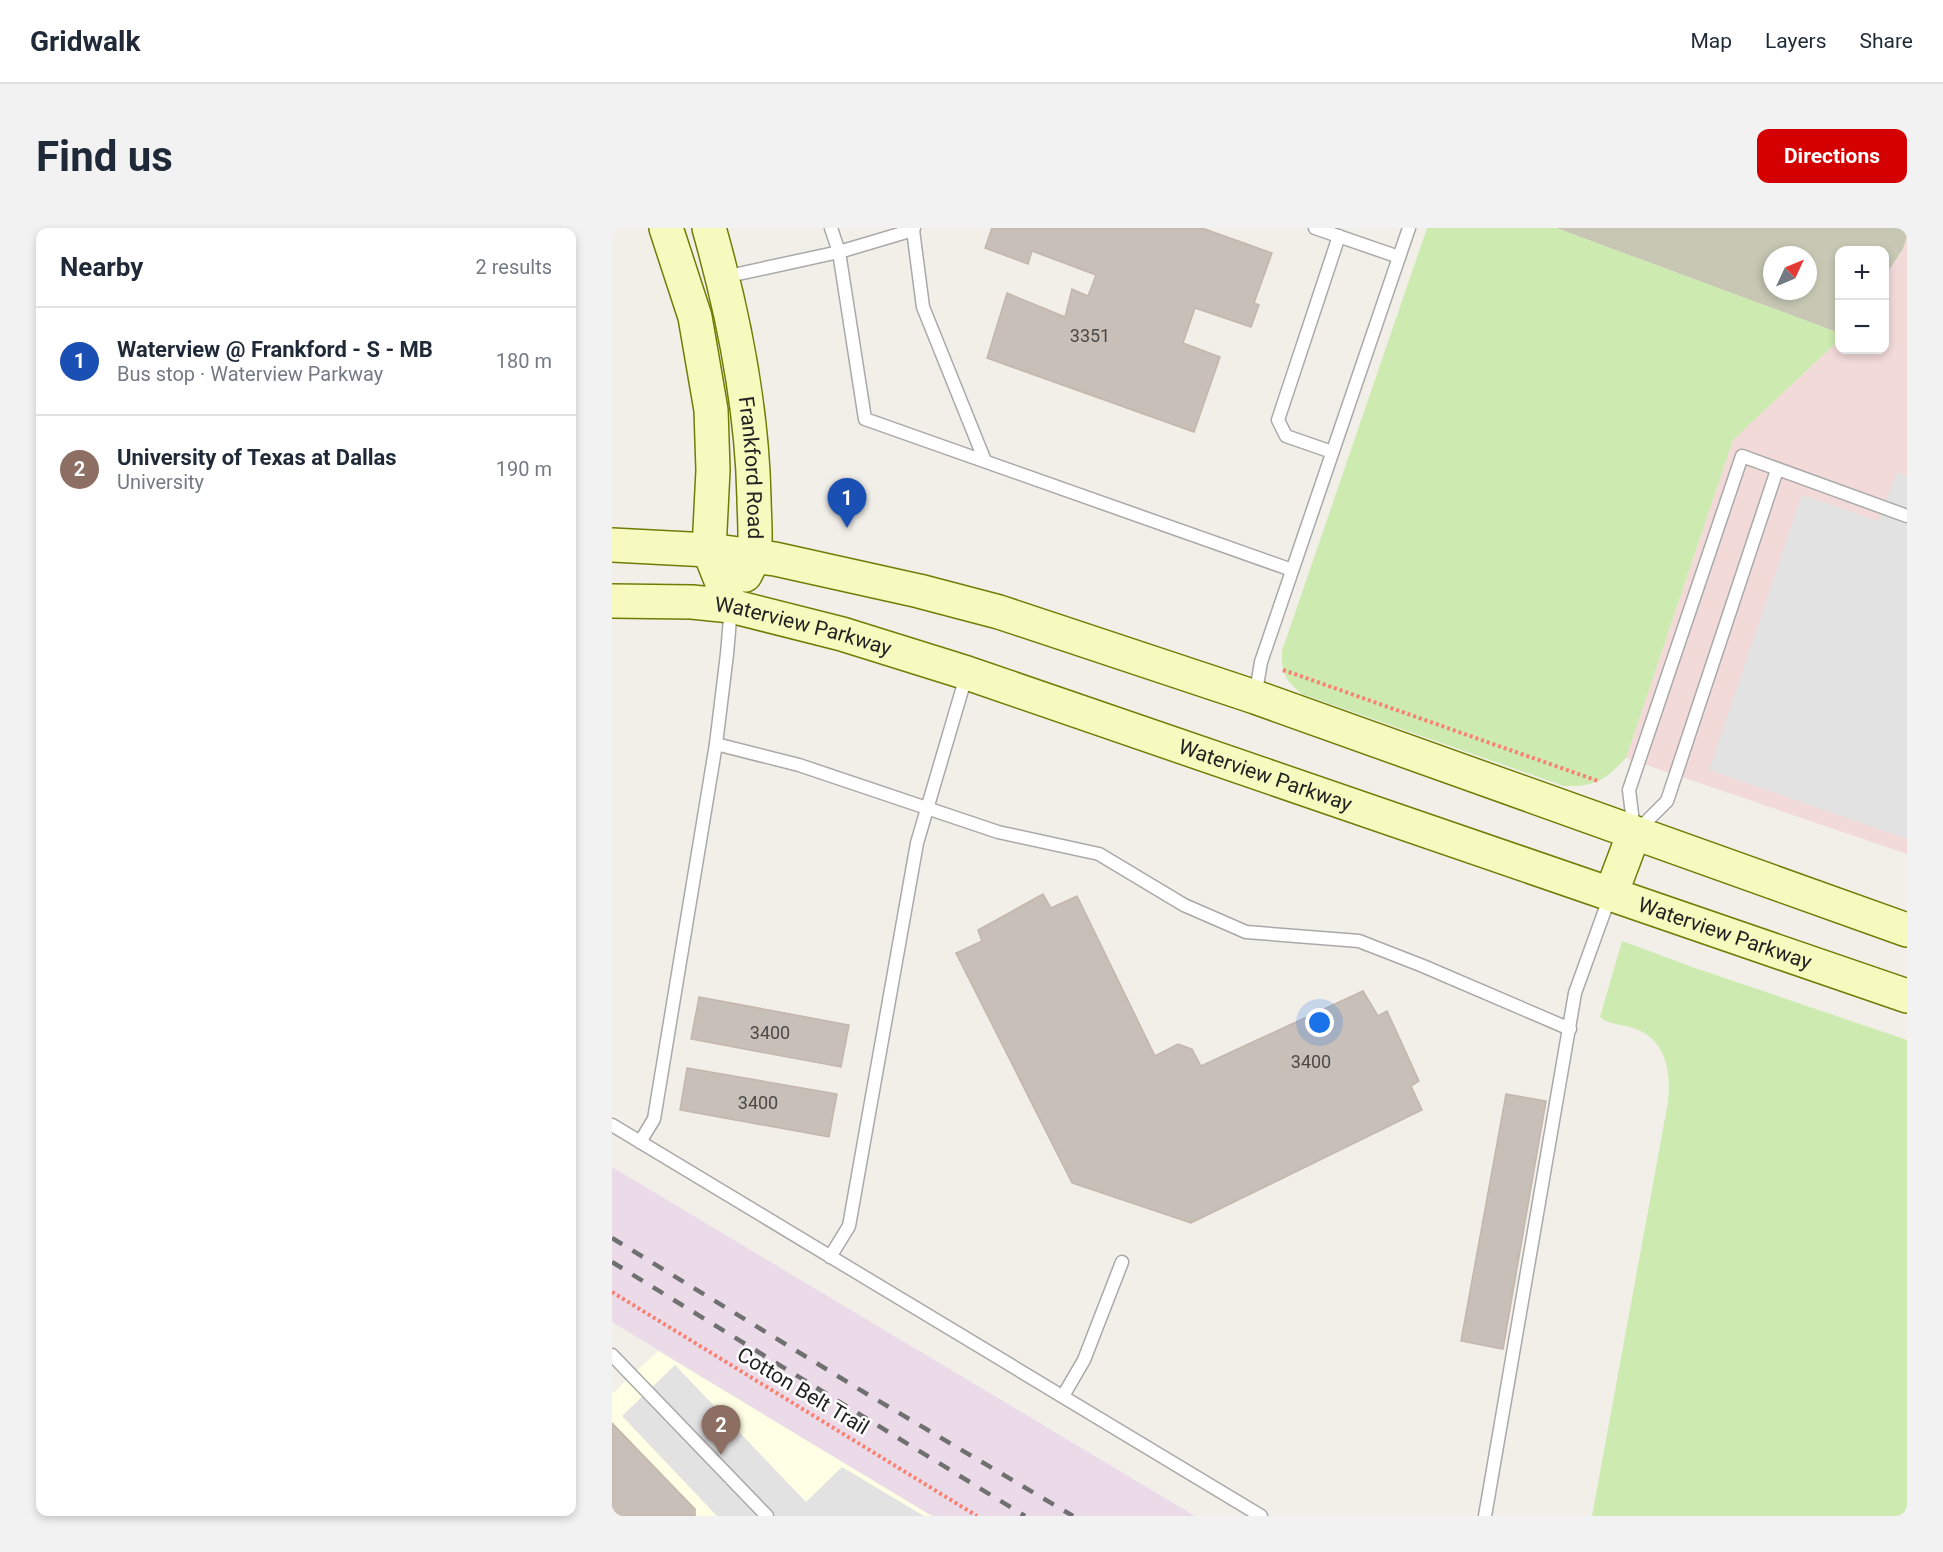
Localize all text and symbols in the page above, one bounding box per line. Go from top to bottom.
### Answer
text: Gridwalk [30,25,140,58]
text: Map [1690,29,1732,53]
text: Layers [1765,29,1826,53]
text: Share [1859,29,1913,53]
button: Directions [1757,129,1907,183]
text: Find us [36,132,173,181]
north arrow [1763,246,1817,300]
map controls [1835,246,1889,354]
button: + [1835,246,1889,300]
text: Nearby [60,252,143,282]
text: 2 results [476,255,552,279]
button: − [1835,300,1889,354]
house number: 3351 [1070,325,1110,346]
text: Waterview @ Frankford - S - MB [117,337,433,362]
text: 1 [74,349,85,373]
text: 180 m [496,349,552,373]
text: Bus stop · Waterview Parkway [117,362,383,386]
street label: Frankford Road [734,395,767,539]
text: University of Texas at Dallas [117,445,397,470]
text: 2 [74,457,85,481]
text: 190 m [496,457,552,481]
text: University [117,470,204,494]
pin: 1 [828,478,866,528]
street label: Waterview Parkway [714,592,895,661]
street label: Waterview Parkway [1175,735,1355,816]
street label: Waterview Parkway [1635,893,1815,974]
your location [1305,1008,1334,1037]
house number: 3400 [750,1022,790,1043]
house number: 3400 [1291,1051,1331,1072]
house number: 3400 [738,1092,778,1113]
street label: Cotton Belt Trail [733,1342,873,1440]
pin: 2 [702,1406,740,1455]

